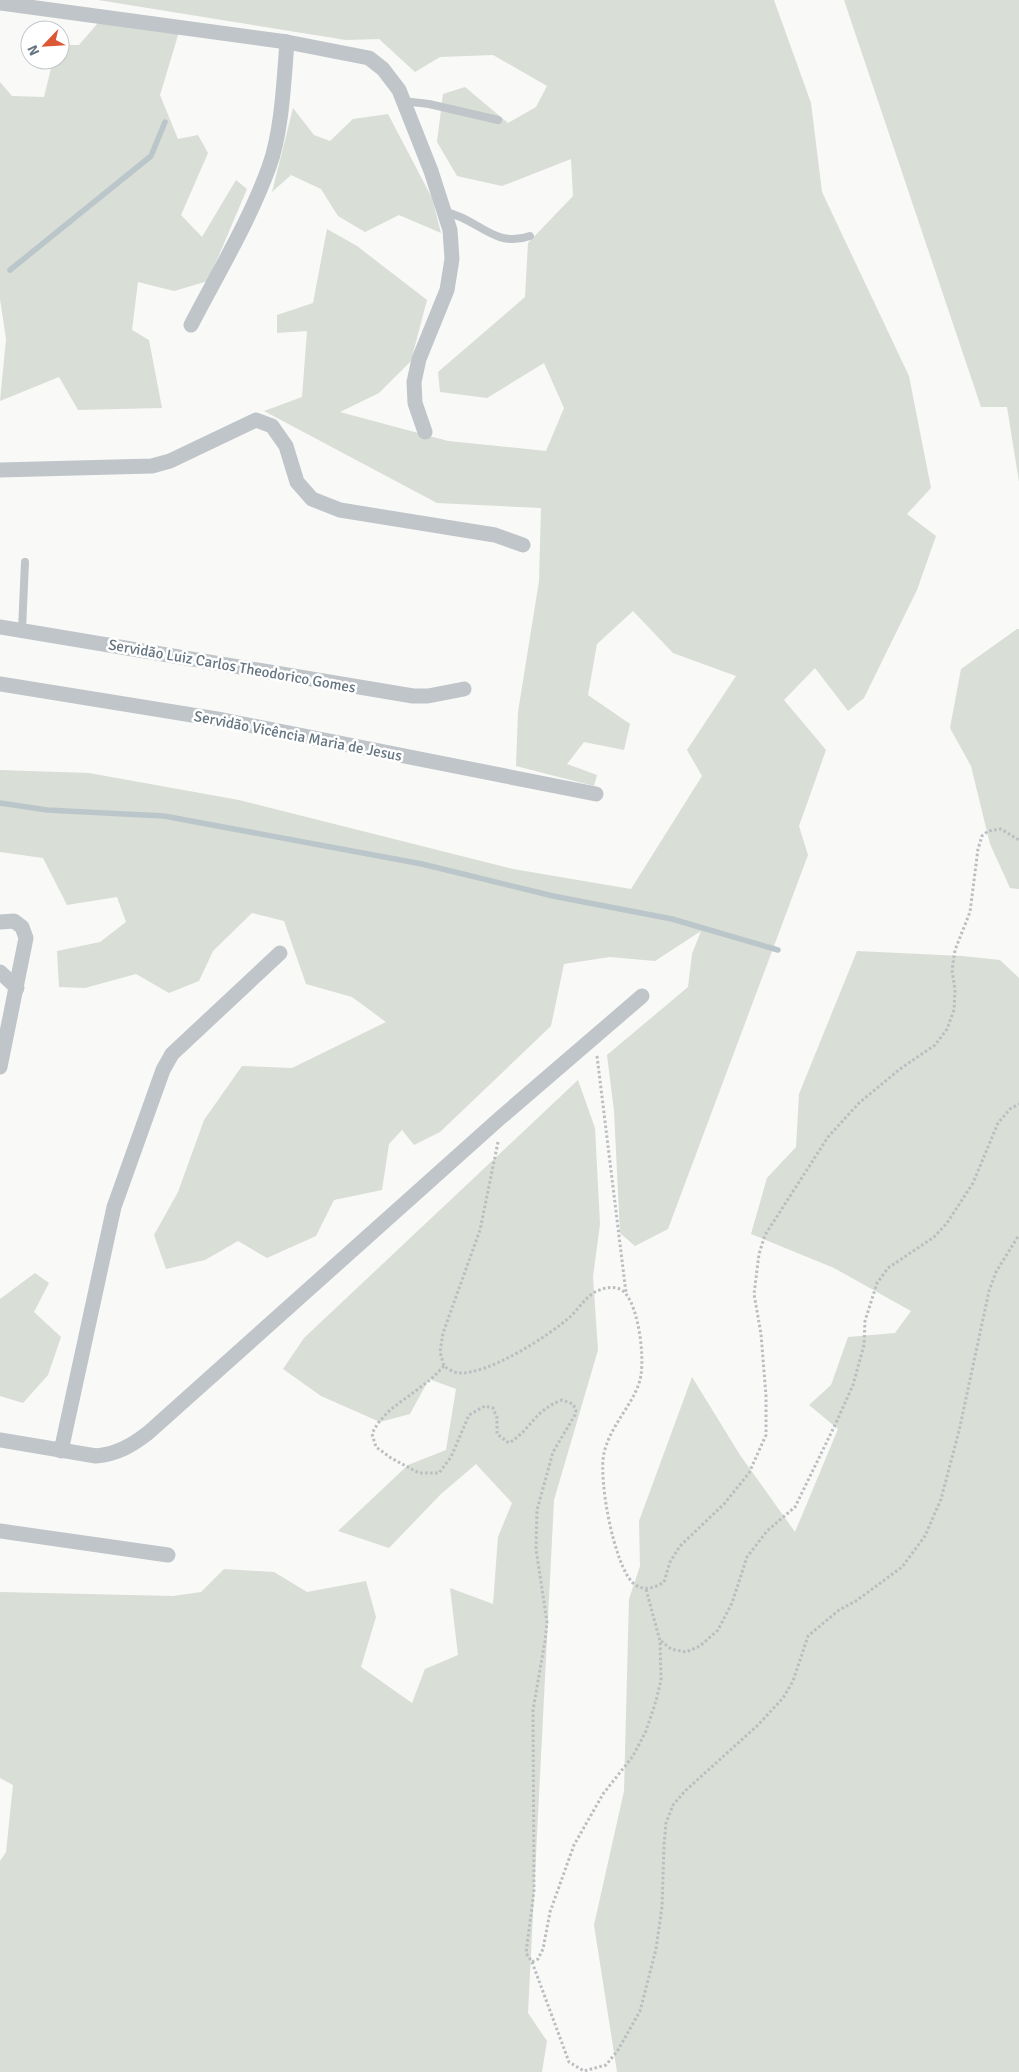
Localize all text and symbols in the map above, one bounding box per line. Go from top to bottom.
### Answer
north arrow [20,20,70,70]
text: N [24,42,43,58]
street label: Servidão Luiz Carlos Theodorico Gomes [107,635,357,697]
street label: Servidão Vicência Maria de Jesus [193,707,404,765]

